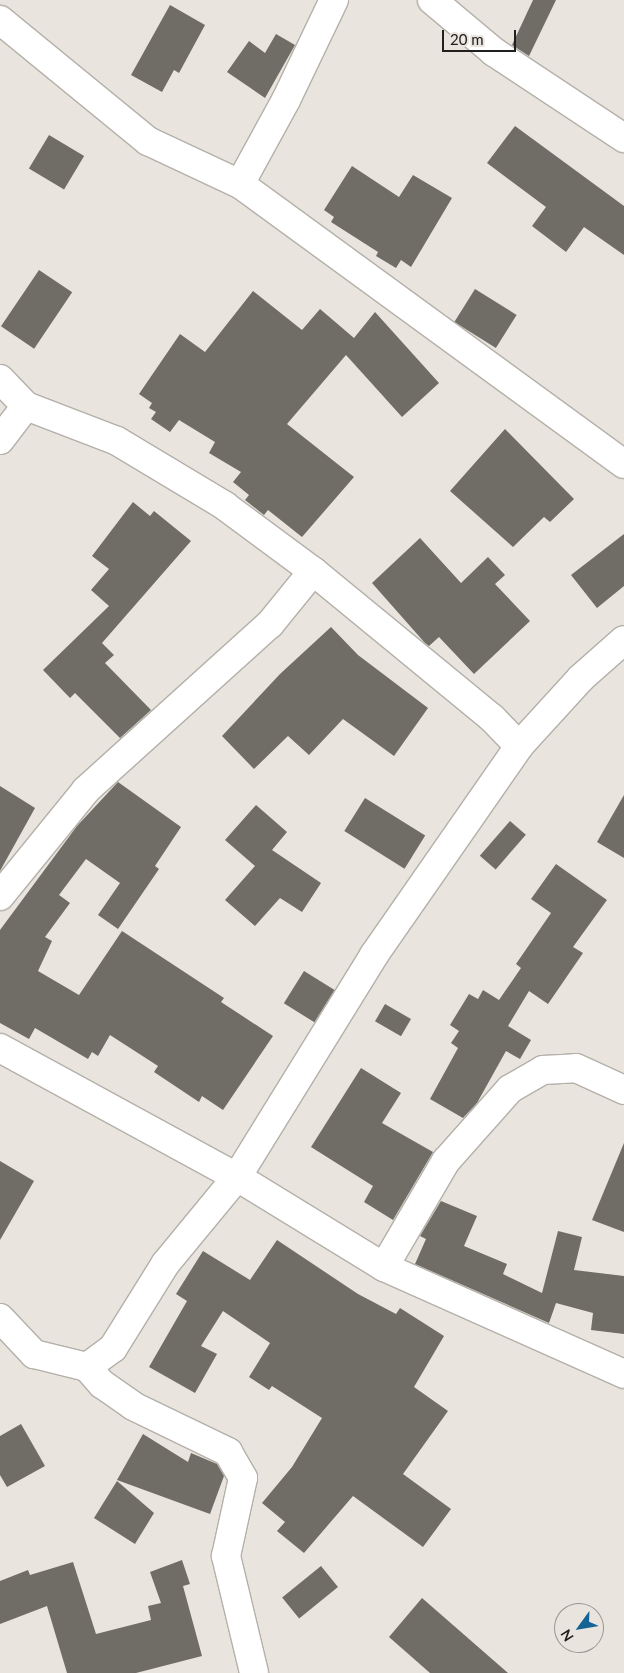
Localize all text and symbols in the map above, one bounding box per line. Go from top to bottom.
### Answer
scale bar [444,20,518,52]
text: 20 m [450,30,484,48]
north arrow [554,1603,604,1653]
text: N [557,1627,577,1645]

